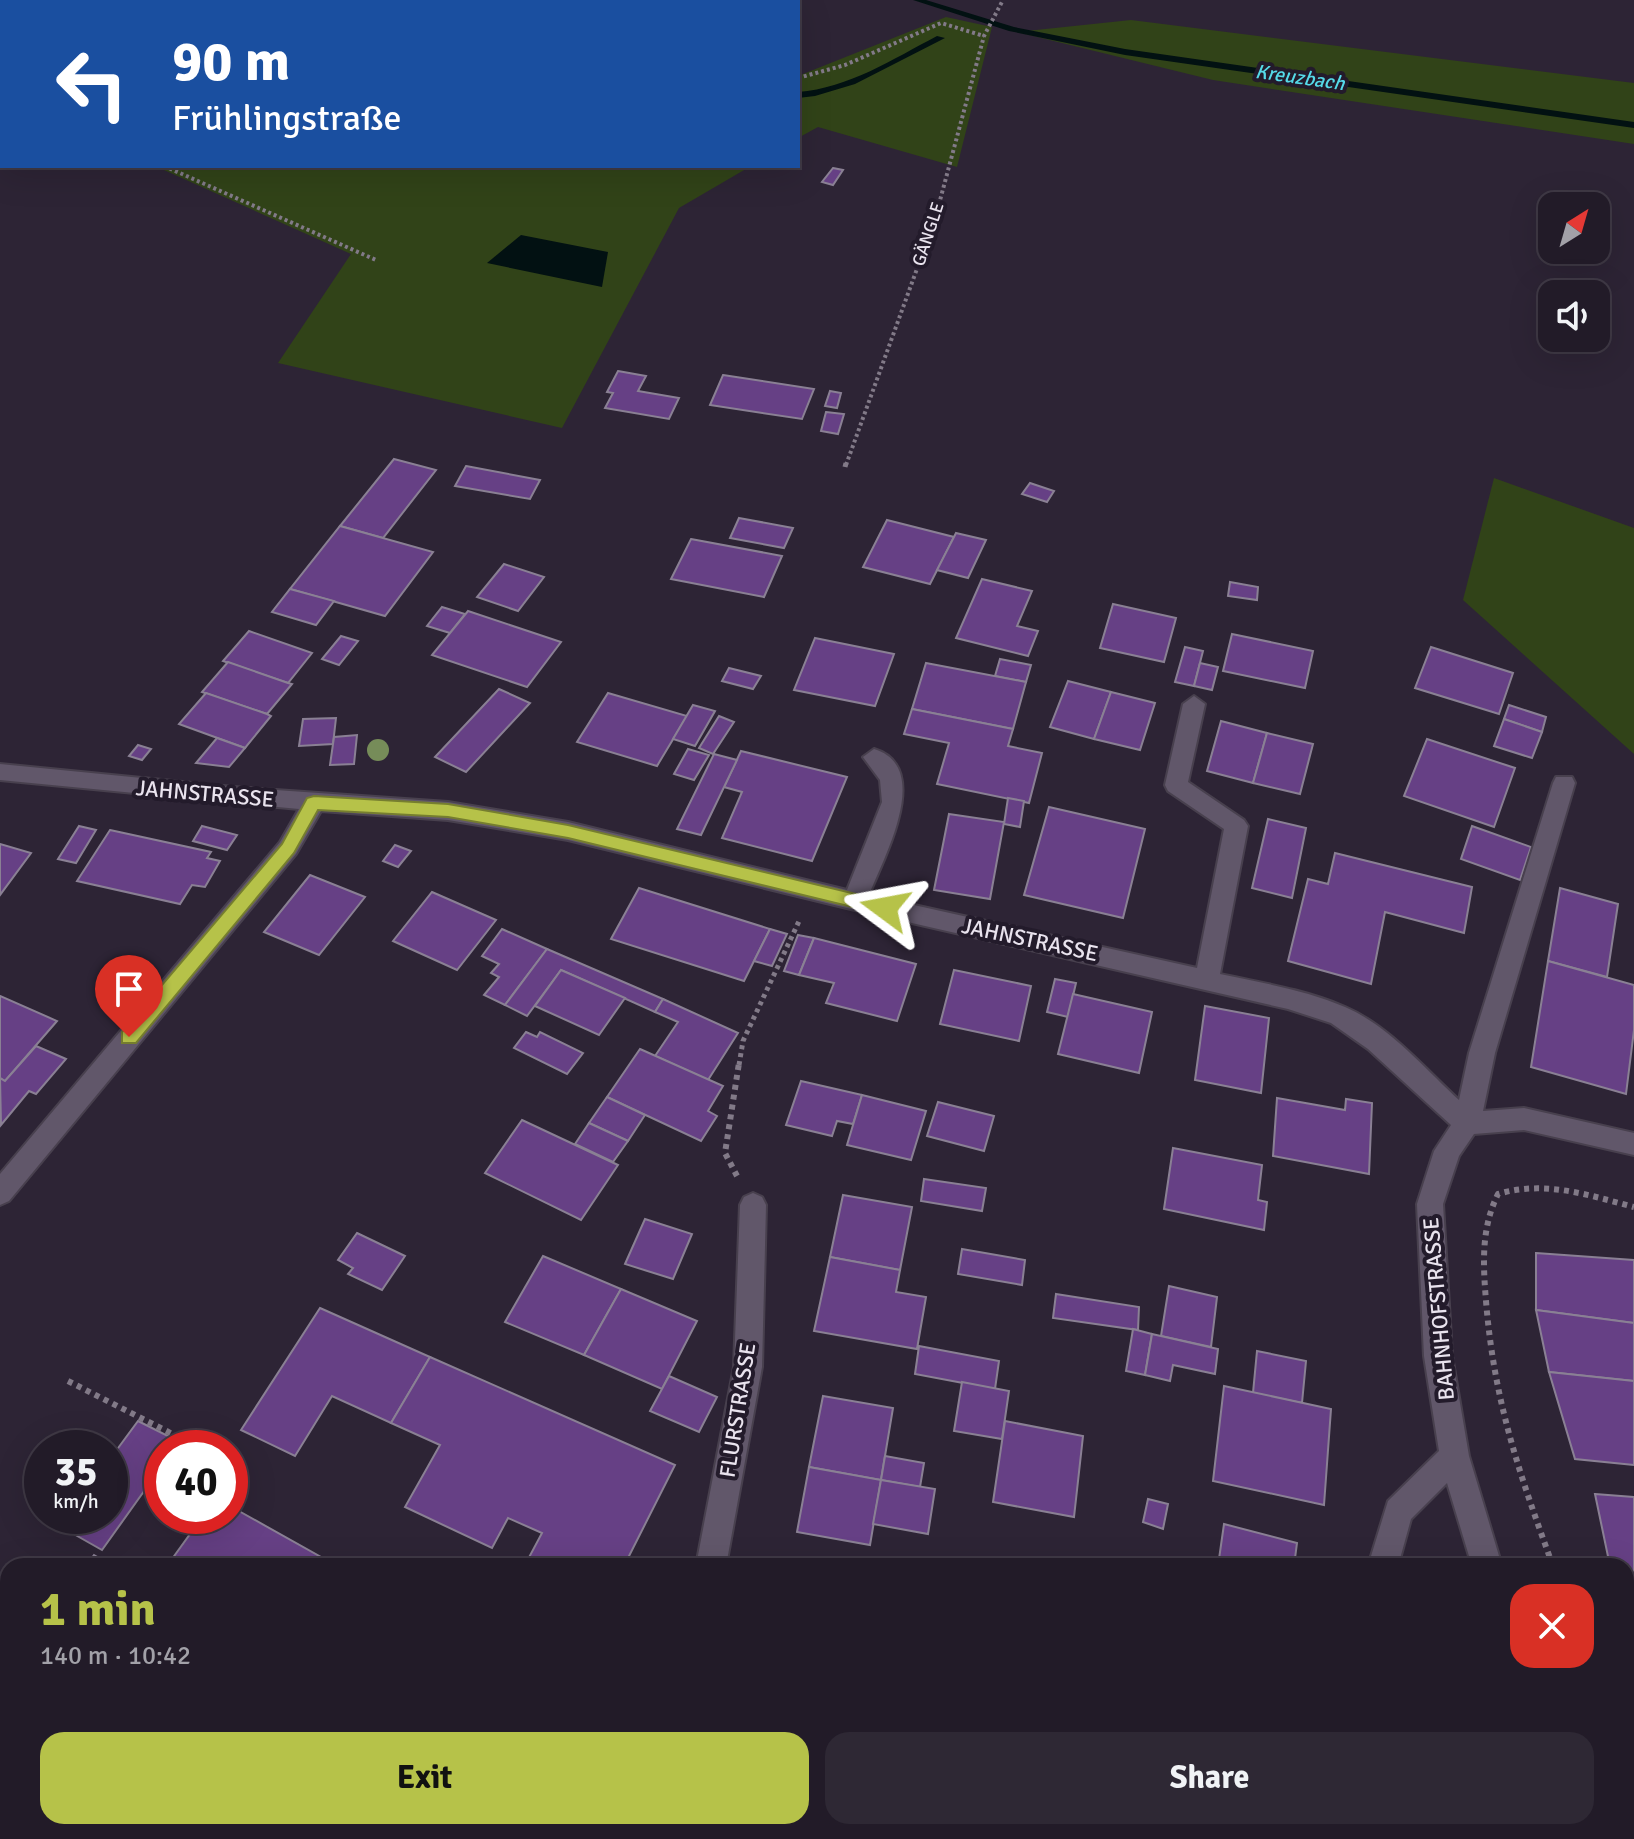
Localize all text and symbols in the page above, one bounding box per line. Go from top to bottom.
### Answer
text: 90 m [172,27,290,96]
icon: left [40,32,144,136]
water label: Kreuzbach [1254,59,1347,96]
text: Frühlingstraße [172,96,401,141]
north arrow [1538,192,1610,264]
map controls [1538,192,1610,352]
street label: GÄNGLE [907,199,949,269]
button: sound [1538,280,1610,352]
street label: JAHNSTRASSE [135,774,275,813]
position arrow [843,866,927,950]
street label: JAHNSTRASSE [959,912,1101,967]
pin [95,955,163,1037]
icon: arrive [107,967,151,1011]
street label: BAHNHOFSTRASSE [1417,1216,1460,1401]
street label: FLURSTRASSE [714,1341,761,1479]
speed limit sign: 40 [144,1430,248,1534]
text: 35 [54,1447,98,1497]
text: km/h [53,1489,99,1514]
text: 1 min [40,1580,156,1639]
button: close [1510,1584,1594,1668]
text: 140 m · 10:42 [40,1640,191,1672]
button: Exit [40,1732,809,1824]
button: Share [825,1732,1594,1824]

